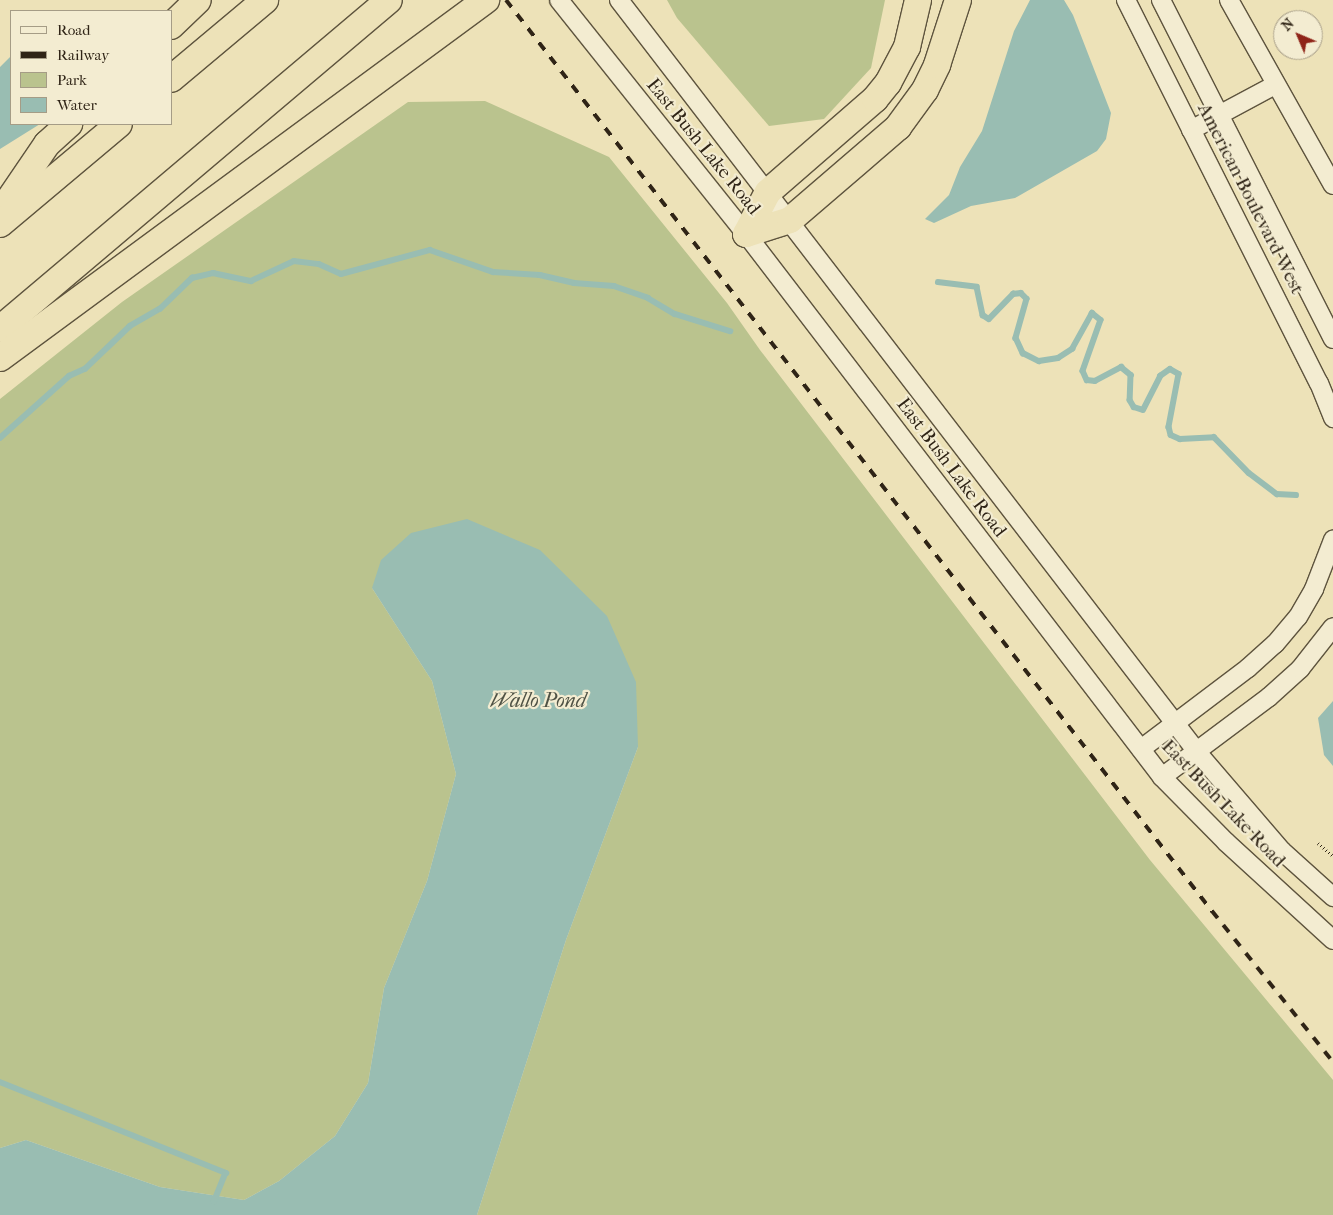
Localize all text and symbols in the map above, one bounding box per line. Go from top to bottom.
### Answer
legend [10,10,172,125]
north arrow [1273,10,1323,60]
text: N [1278,15,1298,35]
text: Road [57,21,90,39]
text: Railway [57,46,109,64]
text: Park [57,71,87,89]
street label: East Bush Lake Road [641,74,765,220]
text: Water [57,96,97,114]
street label: American Boulevard West [1192,100,1308,298]
street label: East Bush Lake Road [891,394,1011,542]
water label: Wallo Pond [490,688,586,712]
street label: East Bush Lake Road [1156,735,1290,873]

